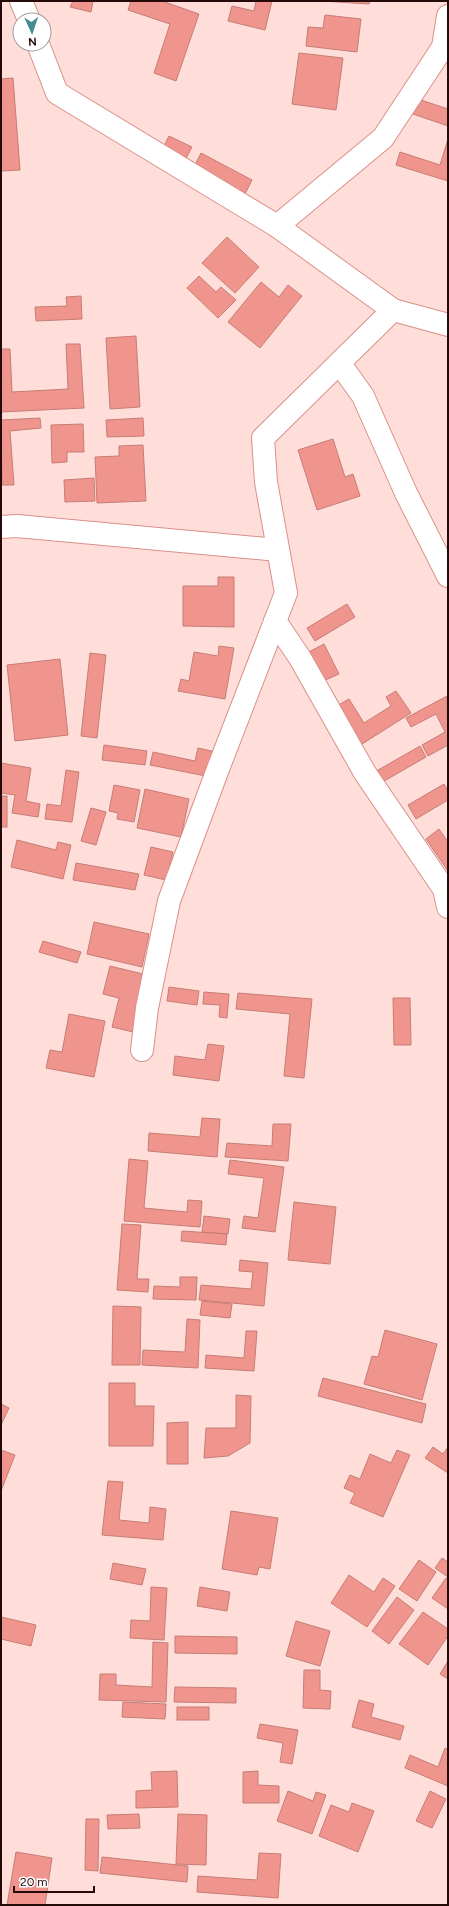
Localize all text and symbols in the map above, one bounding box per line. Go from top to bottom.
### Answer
north arrow [12,12,52,52]
text: N [28,35,37,48]
scale bar [14,1868,94,1894]
text: 20 m [20,1875,48,1889]

